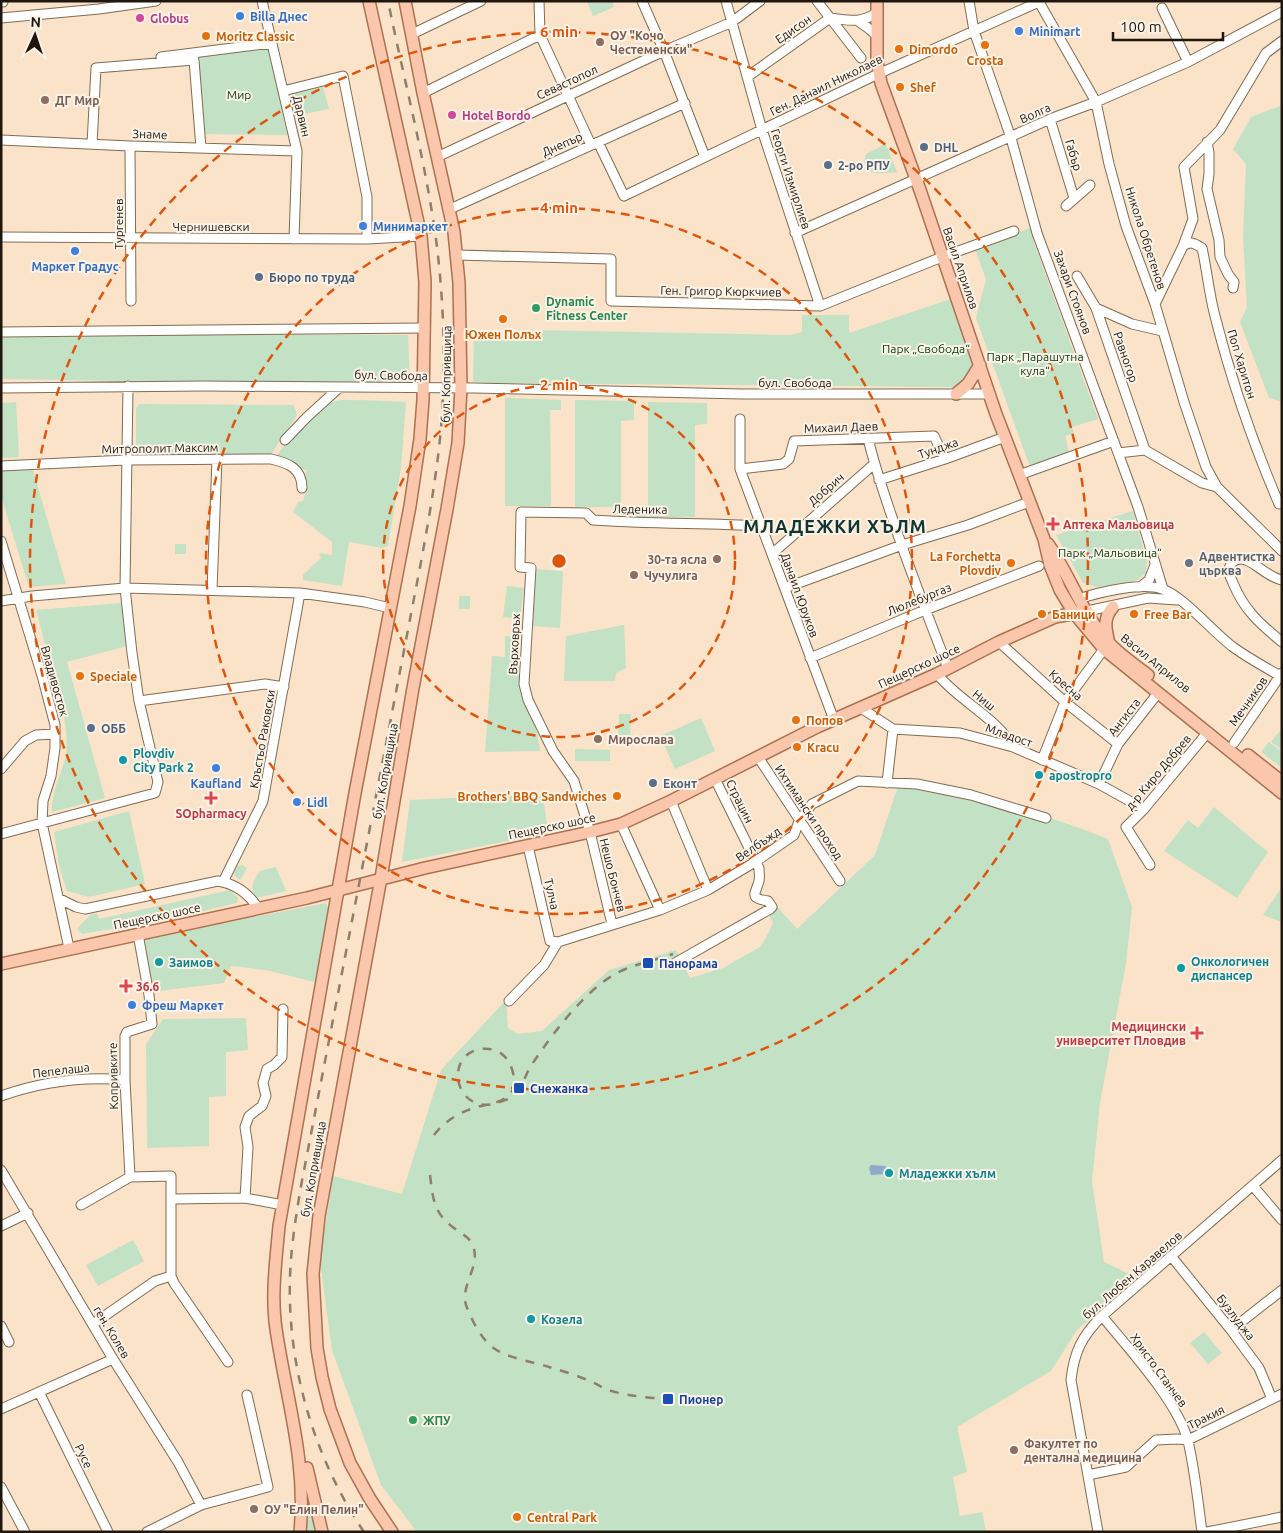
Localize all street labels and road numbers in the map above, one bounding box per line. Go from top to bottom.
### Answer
street label: Едисон [773,12,813,46]
street label: Ген. Данаил Николаев [768,52,884,118]
street label: Севастопол [534,62,600,102]
street label: Дарвин [291,94,313,138]
street label: Волга [1017,100,1053,126]
street label: Знаме [132,127,168,141]
street label: Георги Измирлиев [769,127,813,231]
street label: Днепър [540,129,584,159]
street label: Габър [1063,138,1085,172]
street label: Никола Обретенов [1123,185,1169,291]
street label: Тургенев [112,198,125,250]
street label: Чернишевски [172,220,250,233]
street label: Васил Априлов [941,225,981,311]
street label: Захари Стоянов [1052,248,1094,336]
street label: Ген. Григор Кюркчиев [660,283,782,299]
street label: бул. Копривщица [439,325,453,423]
street label: Поп Харитон [1225,328,1259,400]
street label: Равногор [1111,330,1141,384]
street label: бул. Свобода [354,368,428,382]
street label: бул. Свобода [758,376,832,389]
street label: Михаил Даев [804,419,878,435]
street label: Тунджа [916,435,960,461]
street label: Митрополит Максим [101,440,219,456]
street label: Добрич [806,470,846,508]
street label: Леденика [612,502,668,516]
street label: Данаил Юруков [779,551,821,639]
street label: Люлебургаз [885,580,953,618]
street label: Върховръх [506,613,522,675]
street label: Васил Априлов [1119,631,1193,695]
street label: Пещерско шосе [876,641,962,691]
street label: Владивосток [39,644,71,718]
street label: Кресна [1047,667,1085,703]
street label: Мечников [1226,674,1270,728]
street label: Ниш [970,687,998,713]
street label: Кръстьо Раковски [247,689,277,789]
street label: Ангиста [1105,696,1143,738]
street label: Младост [984,721,1035,749]
street label: бул. Копривщица [370,722,400,820]
street label: д-р Киро Добрев [1123,732,1193,812]
street label: Ихтимански проход [772,762,846,862]
street label: Страцин [724,777,756,825]
street label: Пещерско шосе [507,810,597,842]
street label: Велбъжд [733,824,783,864]
street label: Нешо Бончев [598,837,628,913]
street label: Тулча [542,877,562,911]
street label: Пещерско шосе [112,900,202,932]
street label: Копривките [106,1042,120,1110]
street label: Пепелаша [32,1060,90,1080]
street label: бул. Копривщица [298,1120,328,1218]
street label: бул. Любен Каравелов [1080,1228,1184,1322]
street label: Бузлуджа [1214,1292,1258,1342]
street label: ген. Колев [91,1304,133,1360]
street label: Христо Станчев [1128,1331,1190,1409]
street label: Тракия [1185,1403,1227,1431]
street label: Русе [73,1442,95,1470]

